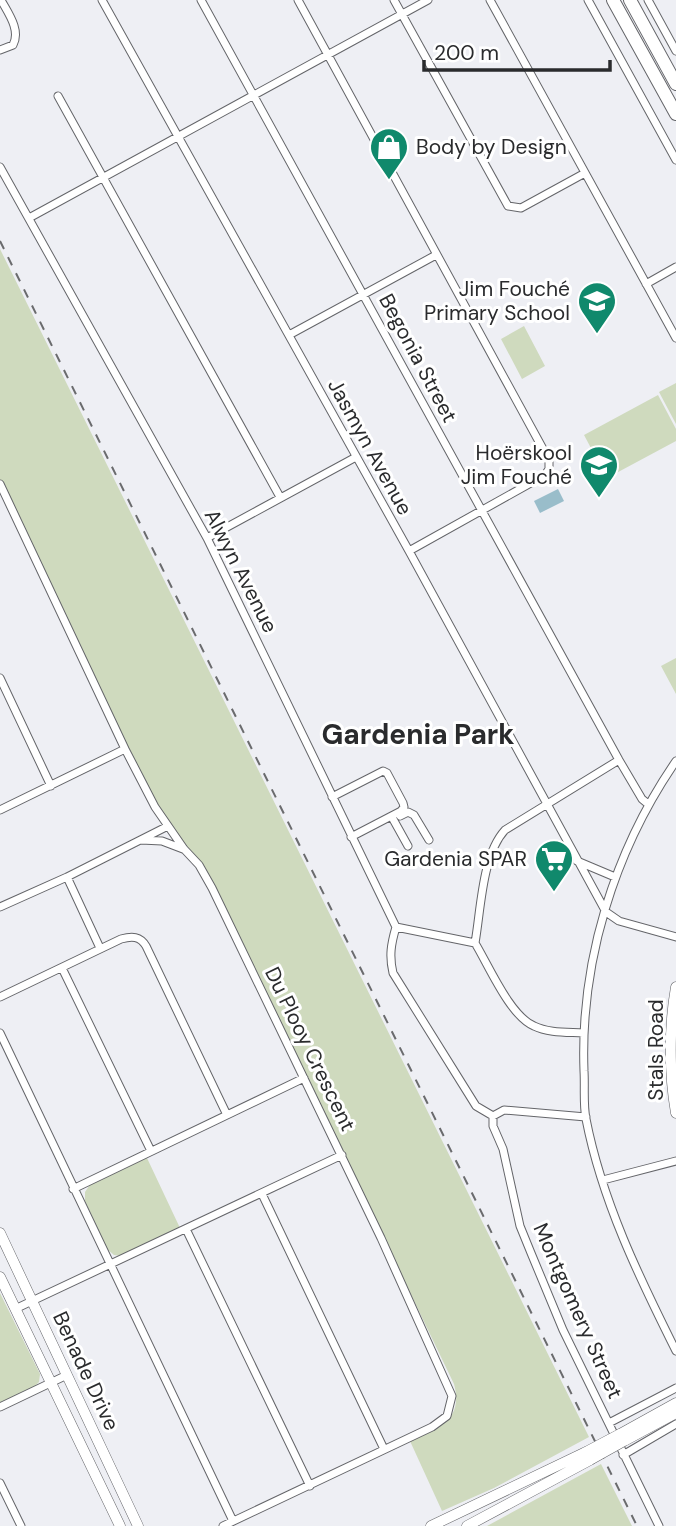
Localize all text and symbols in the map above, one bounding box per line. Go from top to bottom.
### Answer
scale bar [424,28,610,72]
text: 200 m [434,39,499,67]
shop icon: Body by Design [368,126,410,181]
place label: Body by Design [416,133,567,161]
place label: Jim Fouché Primary School [424,275,570,327]
school or university icon: Jim Fouché Primary School [576,280,618,335]
street label: Begonia Street [372,289,464,427]
street label: Jasmyn Avenue [321,374,419,520]
place label: Hoërskool Jim Fouché [461,439,572,491]
school or university icon: Hoërskool Jim Fouché [578,444,620,499]
street label: Alwyn Avenue [198,504,284,638]
district label: Gardenia Park [322,716,514,753]
supermarket icon: Gardenia SPAR [533,838,575,893]
place label: Gardenia SPAR [384,845,527,873]
street label: Du Plooy Crescent [258,962,362,1136]
street label: Stals Road [642,999,670,1101]
street label: Montgomery Street [527,1219,629,1403]
street label: Benade Drive [46,1307,126,1435]

